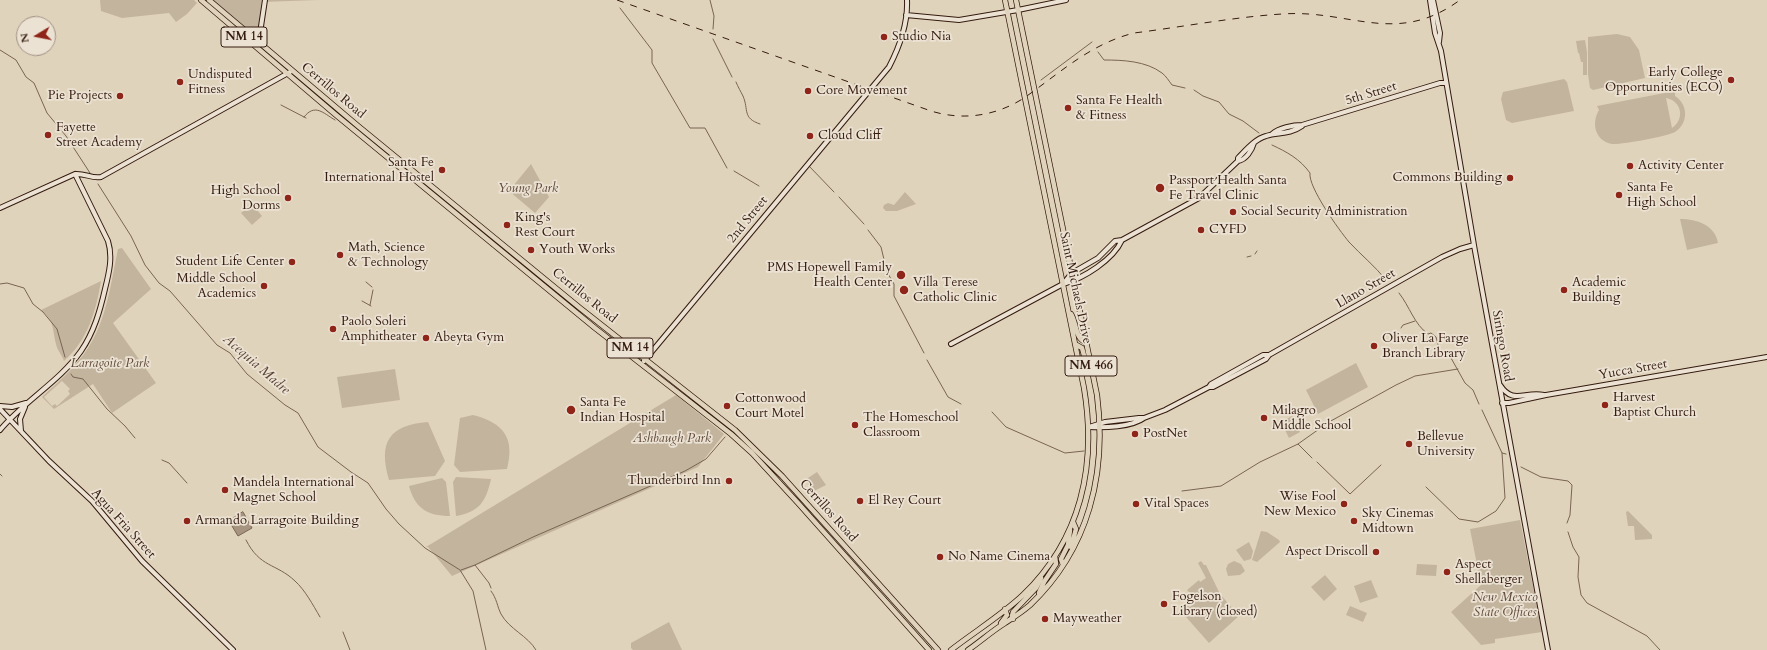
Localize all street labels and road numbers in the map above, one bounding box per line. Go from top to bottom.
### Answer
road number: NM 14 [221,27,267,47]
street label: Cerrillos Road [298,60,368,122]
street label: 5th Street [1344,79,1398,109]
street label: 2nd Street [724,193,772,247]
street label: Saint Michaels Drive [1056,231,1094,345]
street label: Cerrillos Road [548,265,620,327]
street label: Llano Street [1334,266,1398,312]
street label: Siringo Road [1488,309,1516,383]
road number: NM 14 [607,338,653,358]
road number: NM 466 [1065,356,1117,376]
street label: Yucca Street [1598,356,1668,384]
street label: Cerrillos Road [796,476,860,546]
street label: Agua Fria Street [87,486,159,562]

